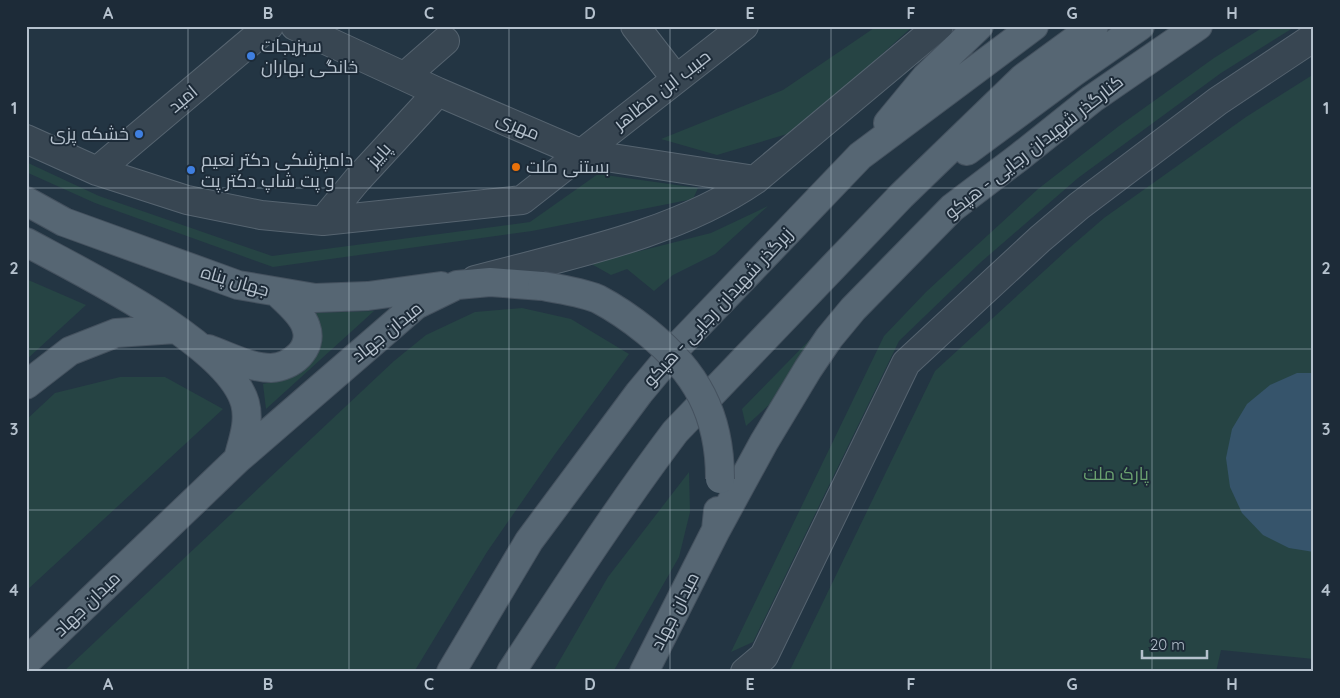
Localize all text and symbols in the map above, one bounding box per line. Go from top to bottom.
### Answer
text: A [103,3,114,23]
text: B [263,3,273,23]
text: C [424,3,434,23]
text: D [584,3,596,23]
text: E [745,3,755,23]
text: F [907,3,916,23]
text: G [1066,3,1078,23]
text: H [1226,3,1238,23]
place label: سبزیجات خانگی بهاران [261,34,358,78]
street label: حبیب ابن مظاهر [608,44,715,135]
marker: سبزیجات خانگی بهاران [245,50,257,62]
street label: کنارگذر شهیدان رجایی - هپکو [940,70,1128,224]
street label: امید [163,80,202,117]
text: 1 [11,98,17,118]
text: 1 [1323,98,1329,118]
street label: مهری [493,106,543,145]
place label: خشکه پزی [50,122,129,146]
marker: خشکه پزی [133,128,145,140]
street label: پاییز [361,137,397,173]
place label: دامپزشکی دکتر نعیم و پت شاپ دکتر پت [201,148,353,193]
place label: بستنی ملت [526,155,609,178]
marker: بستنی ملت [510,161,522,173]
marker: دامپزشکی دکتر نعیم و پت شاپ دکتر پت [185,164,197,176]
street label: زیرگذر شهیدان رجایی - هپکو [638,222,797,391]
text: 2 [9,258,19,278]
text: 2 [1321,258,1331,278]
street label: جهان پناه [198,260,272,302]
street label: میدان جهاد [347,296,427,367]
text: 3 [10,419,18,439]
text: 3 [1322,419,1330,439]
park label: پارک ملت [1083,462,1149,486]
street label: میدان جهاد [48,566,125,641]
street label: میدان جهاد [645,568,704,653]
text: 4 [9,580,19,600]
text: 4 [1321,580,1331,600]
scale bar [1142,628,1208,660]
text: 20 m [1150,635,1185,654]
text: A [103,674,114,694]
text: B [263,674,273,694]
text: C [424,674,434,694]
text: D [584,674,596,694]
text: E [745,674,755,694]
text: F [907,674,916,694]
text: G [1066,674,1078,694]
text: H [1226,674,1238,694]

